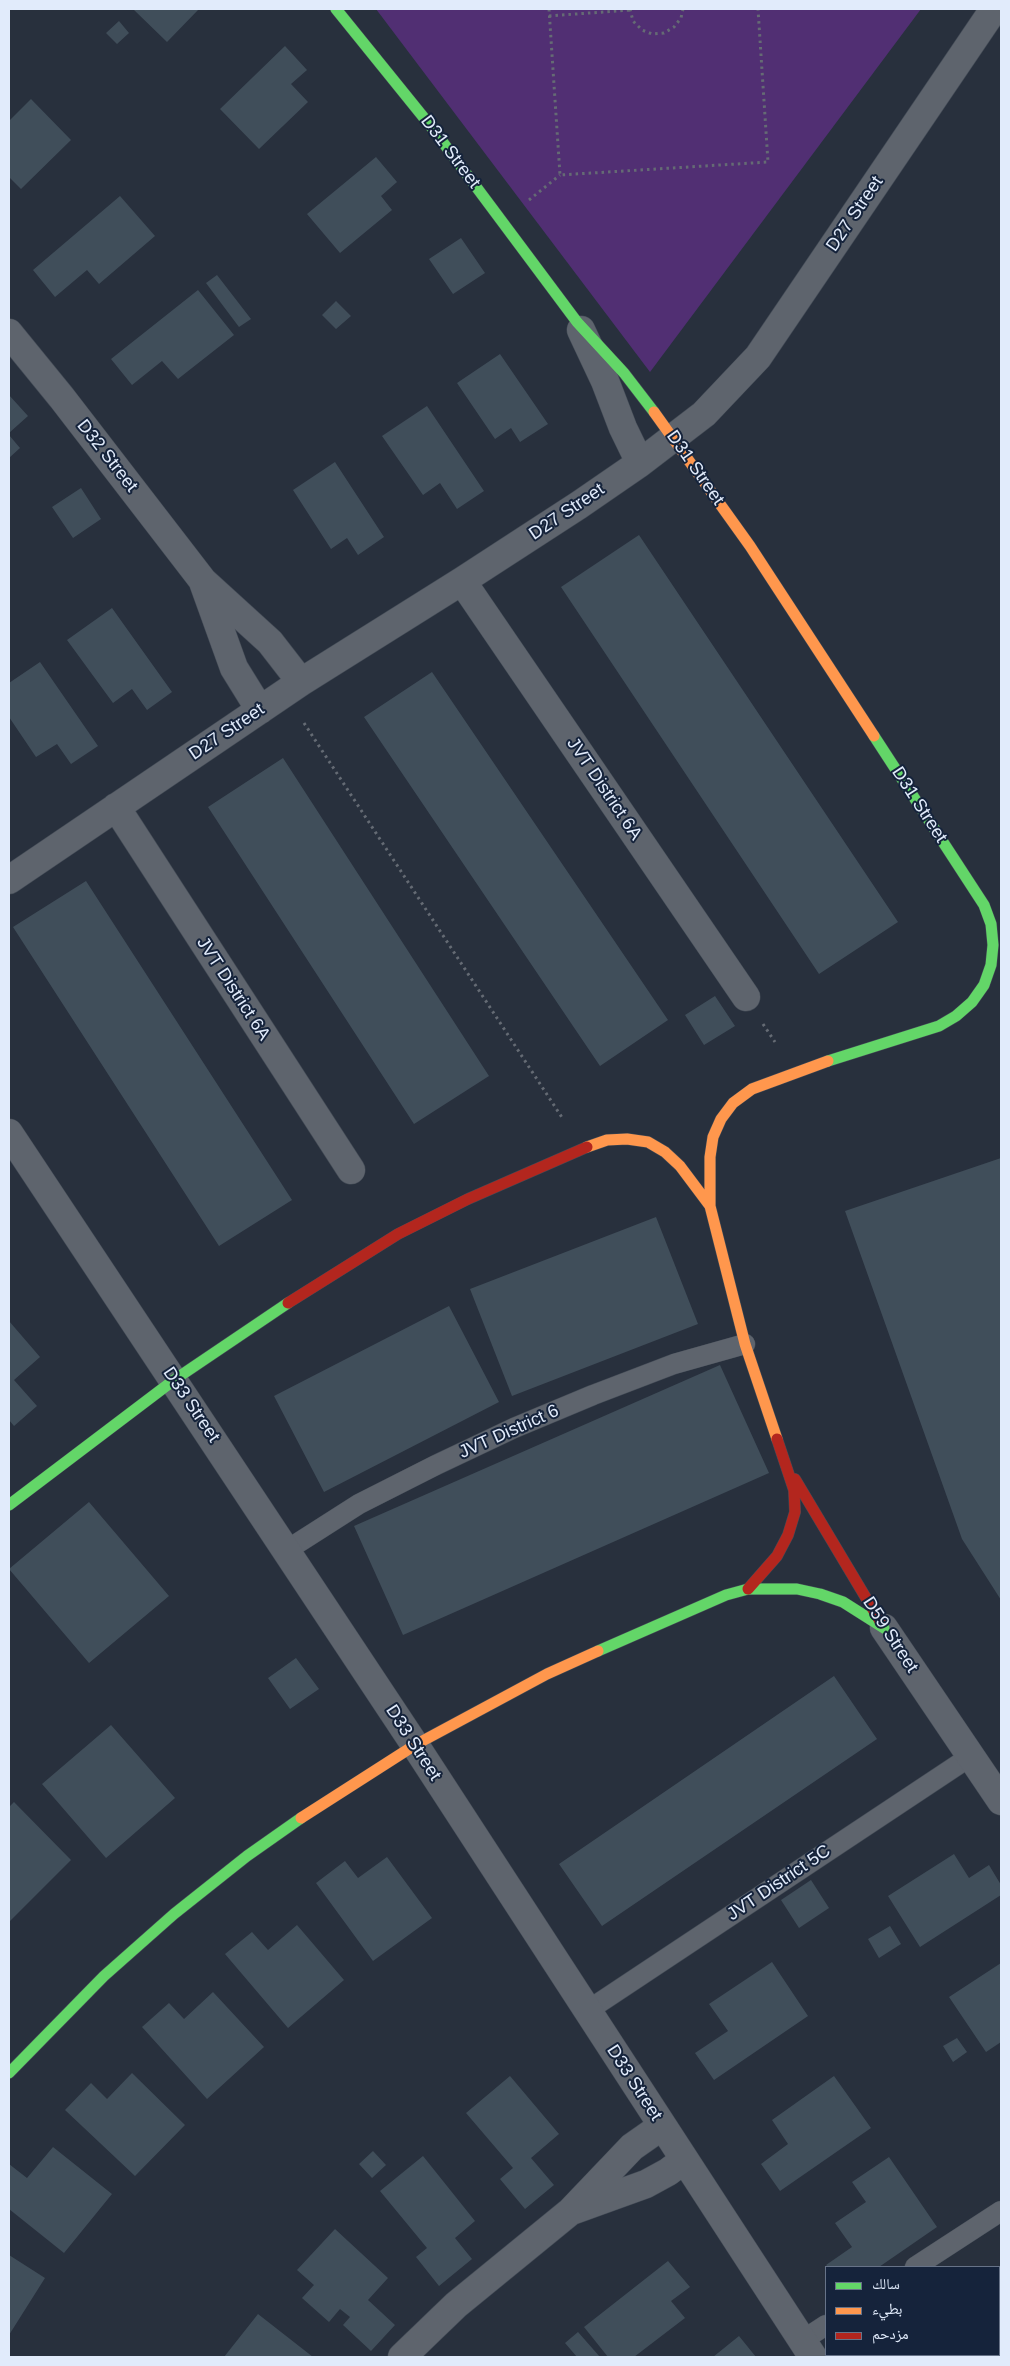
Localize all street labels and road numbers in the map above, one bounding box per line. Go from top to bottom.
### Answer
street label: D31 Street [415,111,485,193]
street label: D27 Street [822,172,888,256]
street label: D32 Street [72,415,142,497]
street label: D31 Street [661,427,729,509]
street label: D27 Street [525,479,609,545]
street label: D27 Street [185,699,269,765]
street label: JVT District 6A [562,734,646,844]
street label: D31 Street [887,763,951,847]
street label: JVT District 6A [192,933,274,1045]
street label: D33 Street [158,1363,224,1447]
street label: JVT District 6 [456,1400,562,1464]
street label: D59 Street [858,1593,922,1677]
street label: D33 Street [381,1701,445,1785]
street label: JVT District 5C [723,1840,835,1926]
street label: D33 Street [602,2041,666,2125]

